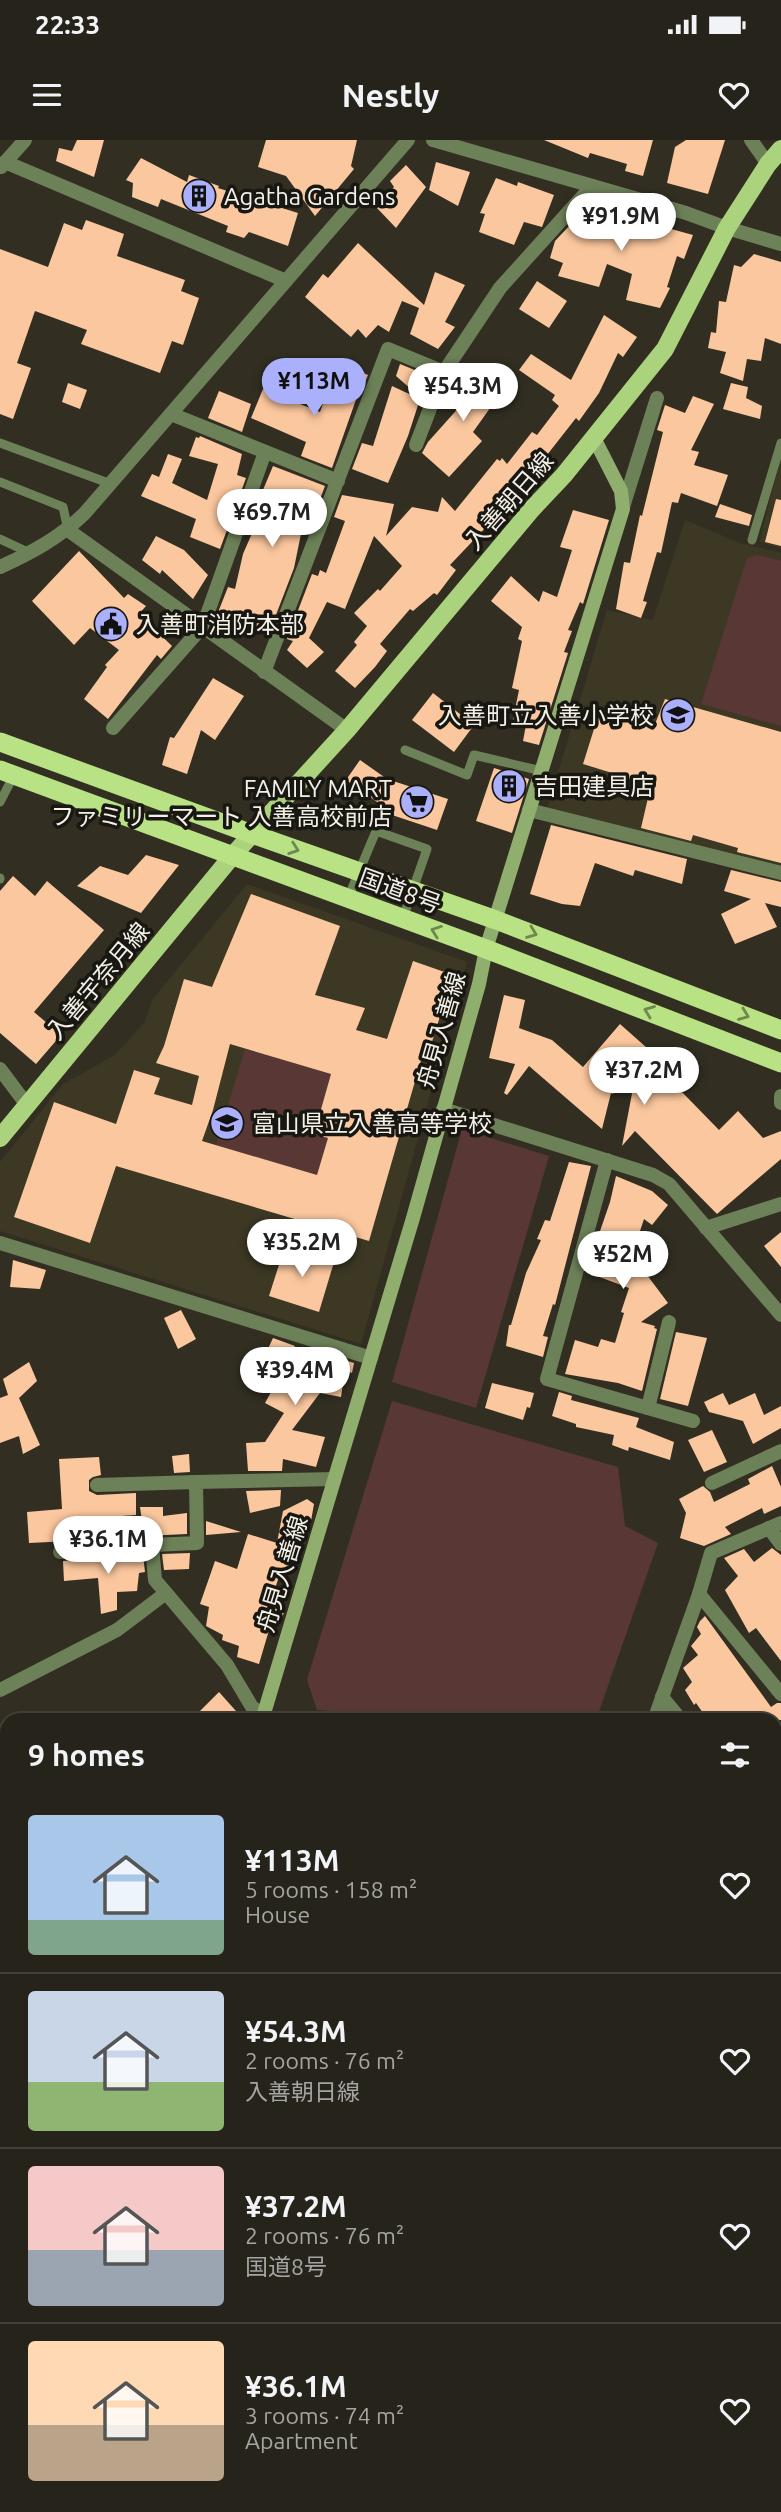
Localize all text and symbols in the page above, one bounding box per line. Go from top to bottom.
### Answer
text: 22:33 [35,10,100,39]
icon: menu [28,76,66,114]
icon: heart [715,76,753,114]
text: Nestly [342,77,439,113]
building icon: Agatha Gardens [180,177,218,215]
place label: Agatha Gardens [224,183,395,210]
pin: ¥91.9M [564,194,678,253]
text: ¥91.9M [582,203,660,228]
pin: ¥113M [265,358,363,418]
pin: ¥54.3M [406,364,520,423]
text: ¥113M [278,368,350,393]
text: ¥54.3M [424,373,502,398]
street label: 入善朝日線 [459,447,559,555]
pin: ¥69.7M [215,490,329,549]
text: ¥69.7M [233,499,311,524]
public building icon: 入善町消防本部 [92,605,130,643]
place label: 入善町消防本部 [136,611,304,638]
school or university icon: 入善町立入善小学校 [659,696,697,734]
place label: 入善町立入善小学校 [438,702,654,729]
building icon: 吉田建具店 [490,767,528,805]
place label: 吉田建具店 [534,773,654,800]
place label: FAMILY MART ファミリーマート 入善高校前店 [51,775,392,830]
supermarket icon: FAMILY MART ファミリーマート 入善高校前店 [398,783,436,821]
one-way arrow [288,841,300,855]
street label: 国道8号 [355,864,445,918]
street label: 入善宇奈月線 [41,917,155,1045]
one-way arrow [431,925,443,939]
one-way arrow [525,925,537,939]
street label: 舟見入善線 [411,969,471,1091]
one-way arrow [643,1006,655,1020]
one-way arrow [737,1007,749,1021]
pin: ¥37.2M [587,1048,701,1107]
text: ¥37.2M [605,1057,683,1082]
school or university icon: 富山県立入善高等学校 [208,1104,246,1142]
place label: 富山県立入善高等学校 [252,1110,492,1137]
pin: ¥35.2M [245,1220,359,1279]
text: ¥35.2M [263,1229,341,1254]
pin: ¥52M [582,1232,664,1291]
text: ¥52M [593,1241,653,1266]
pin: ¥39.4M [238,1348,352,1407]
text: ¥39.4M [256,1357,334,1382]
street label: 舟見入善線 [252,1513,312,1635]
pin: ¥36.1M [51,1516,165,1576]
text: ¥36.1M [69,1526,147,1551]
icon: filters [716,1736,754,1774]
text: 9 homes [28,1738,145,1772]
icon: home [84,1843,168,1927]
text: ¥113M [245,1843,339,1877]
icon: heart [716,1866,754,1904]
text: 5 rooms · 158 m² [245,1877,417,1902]
text: House [245,1902,310,1927]
text: ¥54.3M [245,2014,347,2048]
icon: home [84,2019,168,2103]
icon: heart [716,2042,754,2080]
text: 2 rooms · 76 m² [245,2048,404,2073]
text: 入善朝日線 [245,2079,360,2104]
text: ¥37.2M [245,2189,347,2223]
icon: home [84,2194,168,2278]
icon: heart [716,2217,754,2255]
text: 2 rooms · 76 m² [245,2223,404,2248]
text: 国道8号 [245,2254,327,2279]
icon: home [84,2369,168,2453]
text: ¥36.1M [245,2369,347,2403]
icon: heart [716,2392,754,2430]
text: 3 rooms · 74 m² [245,2403,404,2428]
text: Apartment [245,2428,358,2453]

